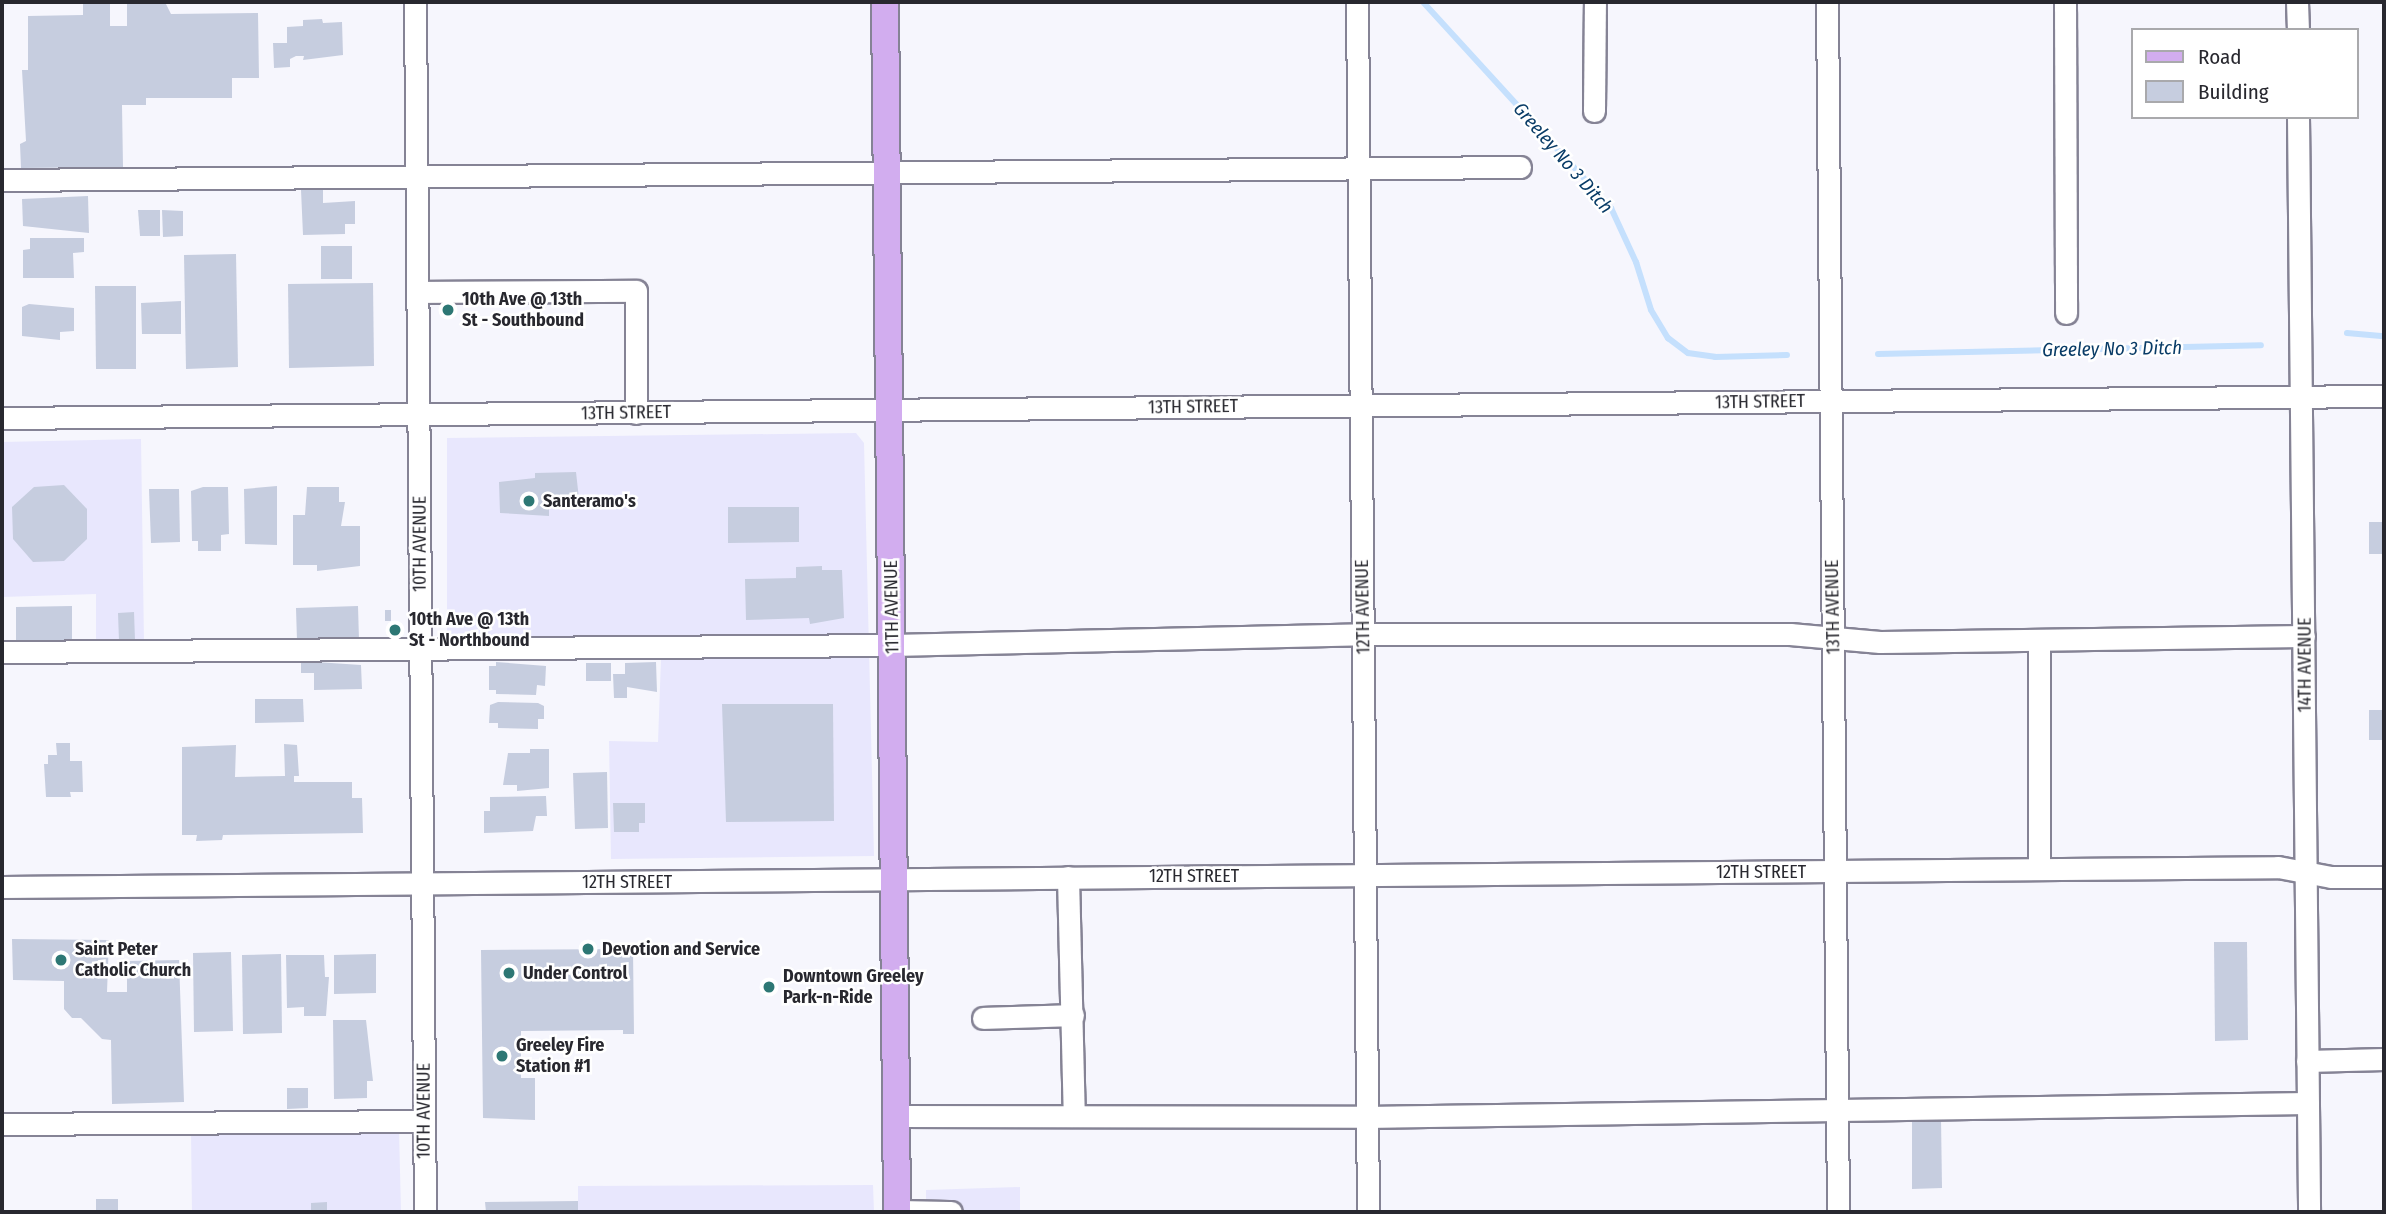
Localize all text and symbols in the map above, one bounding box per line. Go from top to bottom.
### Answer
legend [2130,28,2358,119]
text: Road [2198,44,2242,70]
text: Building [2198,79,2269,105]
water label: Greeley No 3 Ditch [1508,98,1618,218]
place label: 10th Ave @ 13th St - Southbound [462,289,584,332]
marker: 10th Ave @ 13th St - Southbound [440,302,456,318]
water label: Greeley No 3 Ditch [2042,336,2182,362]
street label: 13TH STREET [1715,390,1805,414]
street label: 13TH STREET [1148,395,1238,419]
street label: 13TH STREET [581,401,671,425]
place label: Santeramo's [543,490,636,512]
marker: Santeramo's [521,493,537,509]
street label: 10TH AVENUE [409,496,431,592]
street label: 12TH AVENUE [1351,559,1375,655]
street label: 13TH AVENUE [1821,559,1845,655]
street label: 11TH AVENUE [880,560,904,654]
place label: 10th Ave @ 13th St - Northbound [409,609,530,652]
street label: 14TH AVENUE [2294,617,2316,713]
marker: 10th Ave @ 13th St - Northbound [387,622,403,638]
street label: 12TH STREET [1716,861,1806,883]
street label: 12TH STREET [1149,865,1239,887]
street label: 12TH STREET [582,871,672,893]
place label: Devotion and Service [602,938,760,960]
place label: Saint Peter Catholic Church [75,939,191,982]
marker: Devotion and Service [580,941,596,957]
marker: Saint Peter Catholic Church [53,952,69,968]
place label: Under Control [523,962,627,984]
marker: Under Control [501,965,517,981]
place label: Downtown Greeley Park-n-Ride [783,966,924,1009]
marker: Downtown Greeley Park-n-Ride [761,979,777,995]
place label: Greeley Fire Station #1 [516,1035,604,1078]
marker: Greeley Fire Station #1 [494,1048,510,1064]
street label: 10TH AVENUE [413,1063,435,1159]

